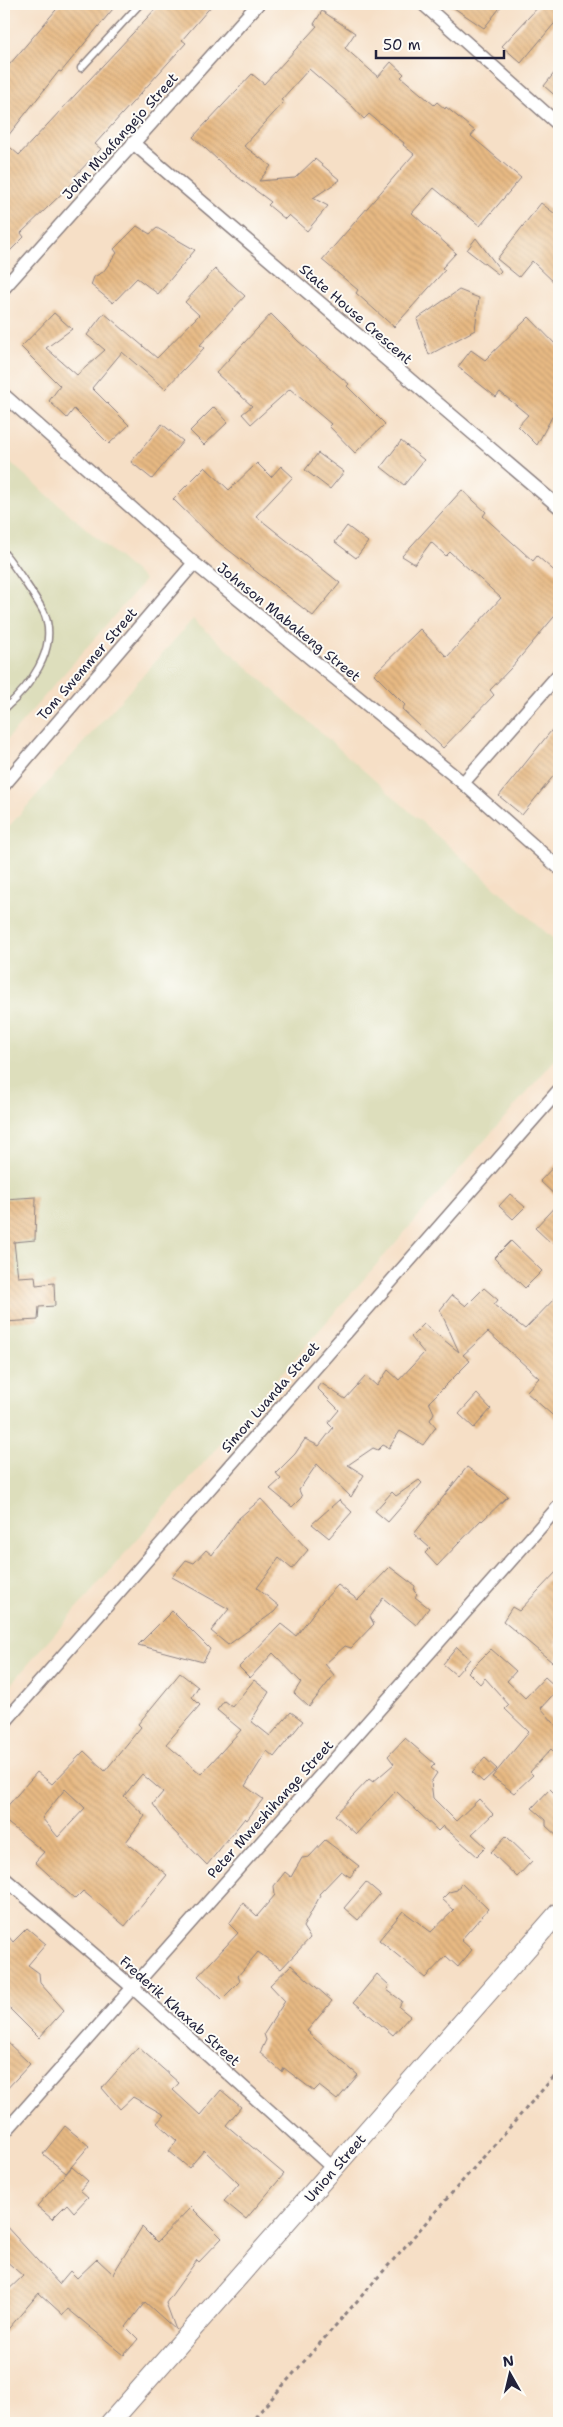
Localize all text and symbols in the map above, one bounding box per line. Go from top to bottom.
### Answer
scale bar [376,28,503,60]
text: 50 m [383,35,421,55]
street label: John Muafangejo Street [58,69,182,203]
street label: State House Crescent [296,260,416,368]
street label: Johnson Mabakeng Street [214,559,364,685]
street label: Tom Swemmer Street [33,604,141,724]
street label: Simon Luanda Street [217,1338,323,1456]
street label: Peter Mweshihange Street [203,1736,337,1882]
street label: Frederik Khaxab Street [116,1952,244,2070]
street label: Union Street [301,2130,369,2206]
north arrow [486,2350,536,2400]
text: N [501,2351,515,2371]

